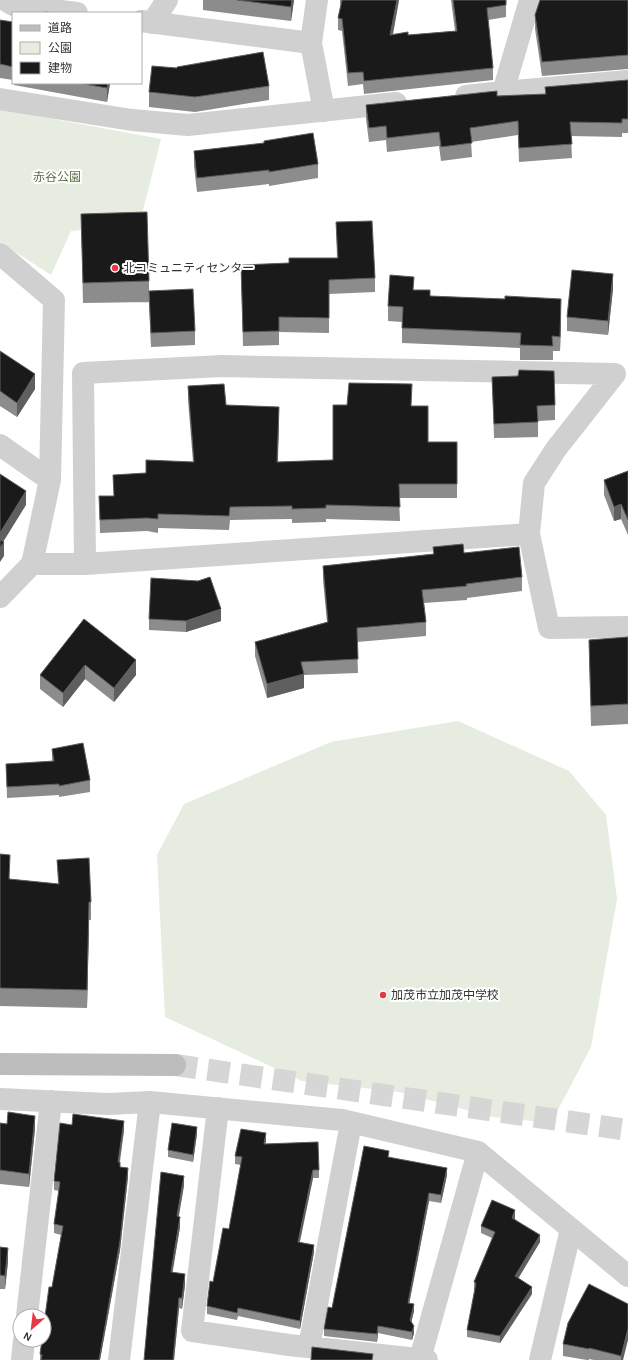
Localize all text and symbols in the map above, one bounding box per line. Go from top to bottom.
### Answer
legend [12,12,142,84]
text: 道路 [48,21,72,35]
text: 公園 [48,41,72,55]
text: 建物 [48,61,72,75]
park label: 赤谷公園 [33,170,81,184]
place label: 北コミュニティセンター [123,261,254,275]
marker: 北コミュニティセンター [110,263,120,273]
place label: 加茂市立加茂中学校 [391,988,499,1002]
marker: 加茂市立加茂中学校 [378,990,388,1000]
north arrow [12,1308,52,1348]
text: N [21,1329,34,1344]

